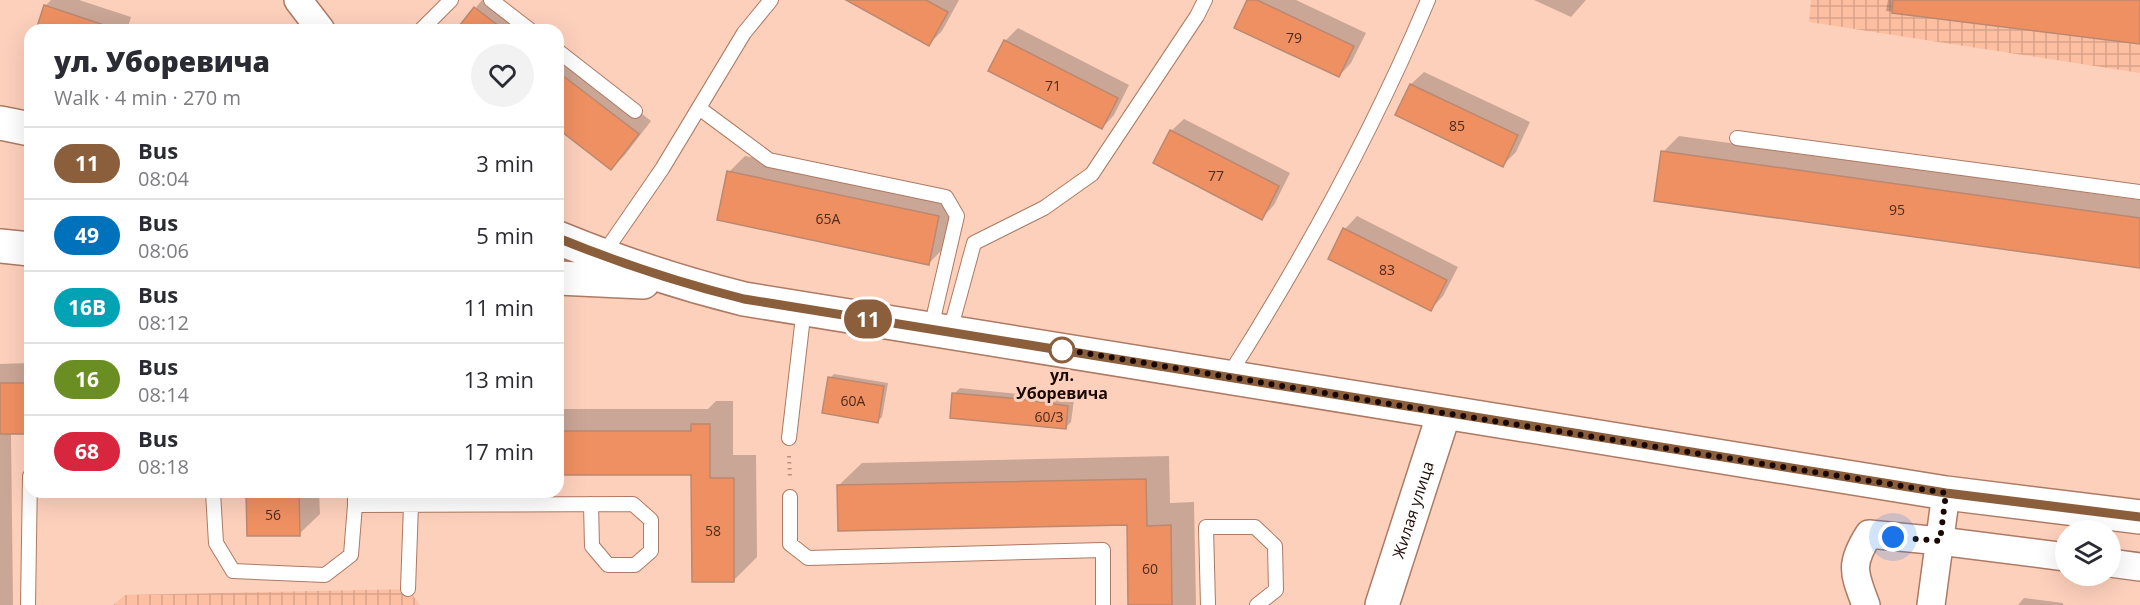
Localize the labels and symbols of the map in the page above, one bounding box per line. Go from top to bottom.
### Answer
house number: 79 [1286,28,1302,47]
house number: 71 [1045,76,1061,95]
house number: 85 [1449,116,1465,135]
house number: 77 [1208,166,1224,185]
house number: 95 [1889,200,1905,219]
house number: 65А [816,209,841,228]
house number: 83 [1379,260,1395,279]
line badge: 11 [841,300,895,338]
marker: ул. Уборевича [1049,337,1075,363]
place label: ул. Уборевича [1016,364,1108,404]
house number: 60А [841,391,866,410]
house number: 60/3 [1034,407,1064,426]
street label: Жилая улица [1387,458,1439,561]
house number: 56 [265,505,281,524]
house number: 58 [705,521,721,540]
your location [1878,522,1908,552]
house number: 60 [1142,559,1158,578]

